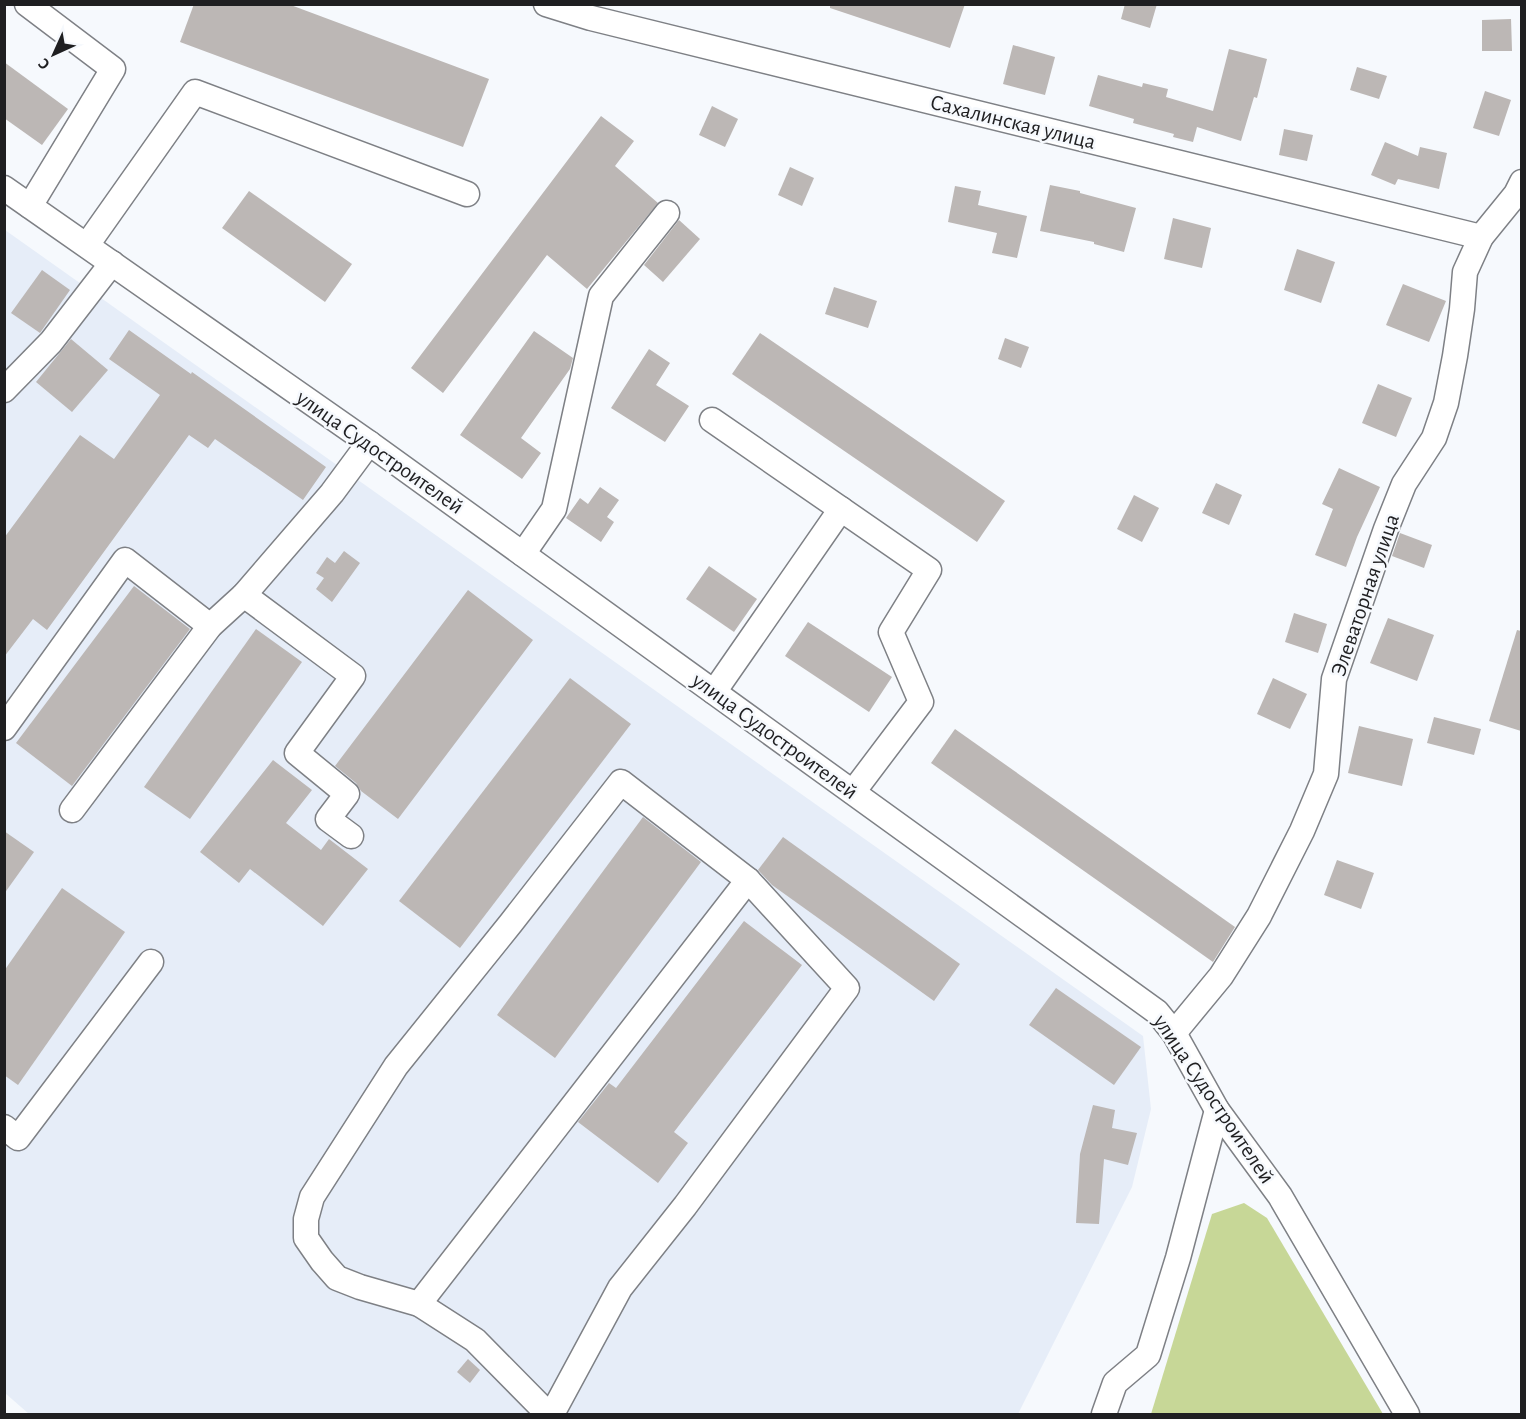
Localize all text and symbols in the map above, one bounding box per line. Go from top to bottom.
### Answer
north arrow [24,24,84,84]
text: С [35,55,53,73]
street label: Сахалинская улица [928,91,1098,153]
street label: улица Судостроителей [292,386,468,518]
street label: Элеваторная улица [1327,511,1403,679]
street label: улица Судостроителей [687,668,862,803]
street label: улица Судостроителей [1149,1010,1279,1187]

